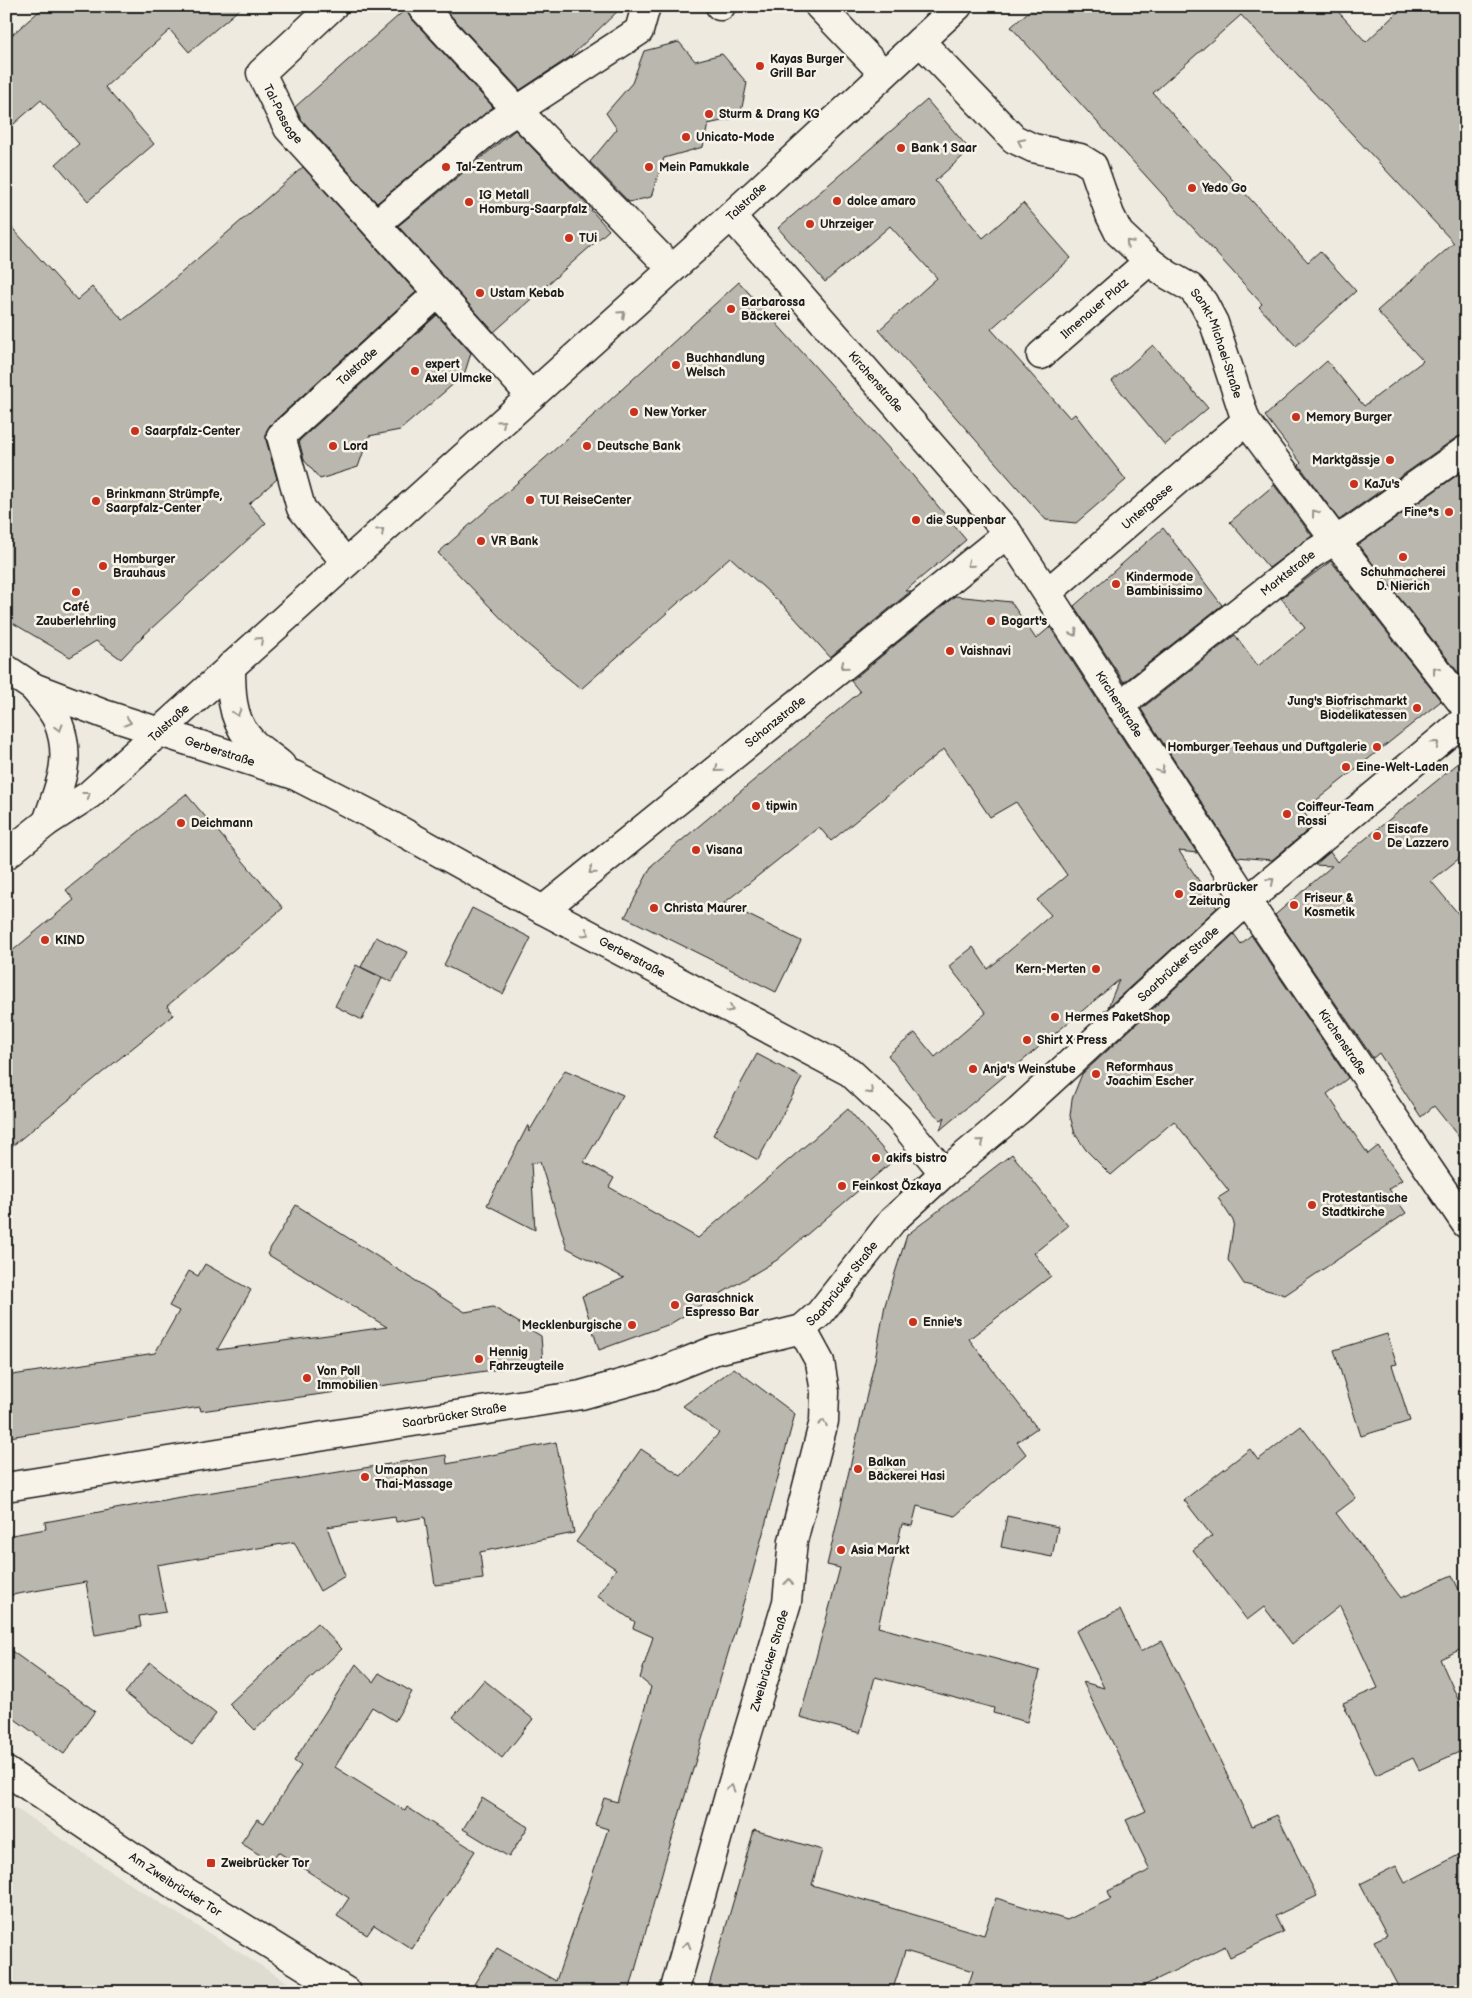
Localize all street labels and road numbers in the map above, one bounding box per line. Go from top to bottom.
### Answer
street label: Tal-Passage [260,82,306,147]
street label: Talstraße [723,180,770,225]
street label: Ilmenauer Platz [1058,275,1132,342]
street label: Sankt-Michael-Straße [1187,286,1245,400]
street label: Talstraße [334,345,381,389]
street label: Kirchenstraße [845,348,906,416]
street label: Untergasse [1119,481,1176,533]
street label: Marktstraße [1258,547,1319,600]
street label: Kirchenstraße [1092,668,1146,740]
street label: Schanzstraße [742,693,809,751]
street label: Talstraße [146,701,193,746]
street label: Gerberstraße [183,733,257,770]
street label: Saarbrücker Straße [1135,923,1222,1005]
street label: Gerberstraße [596,934,668,981]
street label: Kirchenstraße [1315,1007,1370,1078]
street label: Saarbrücker Straße [803,1238,881,1330]
street label: Saarbrücker Straße [401,1400,508,1431]
street label: Zweibrücker Straße [747,1608,792,1714]
street label: Am Zweibrücker Tor [126,1849,225,1921]

